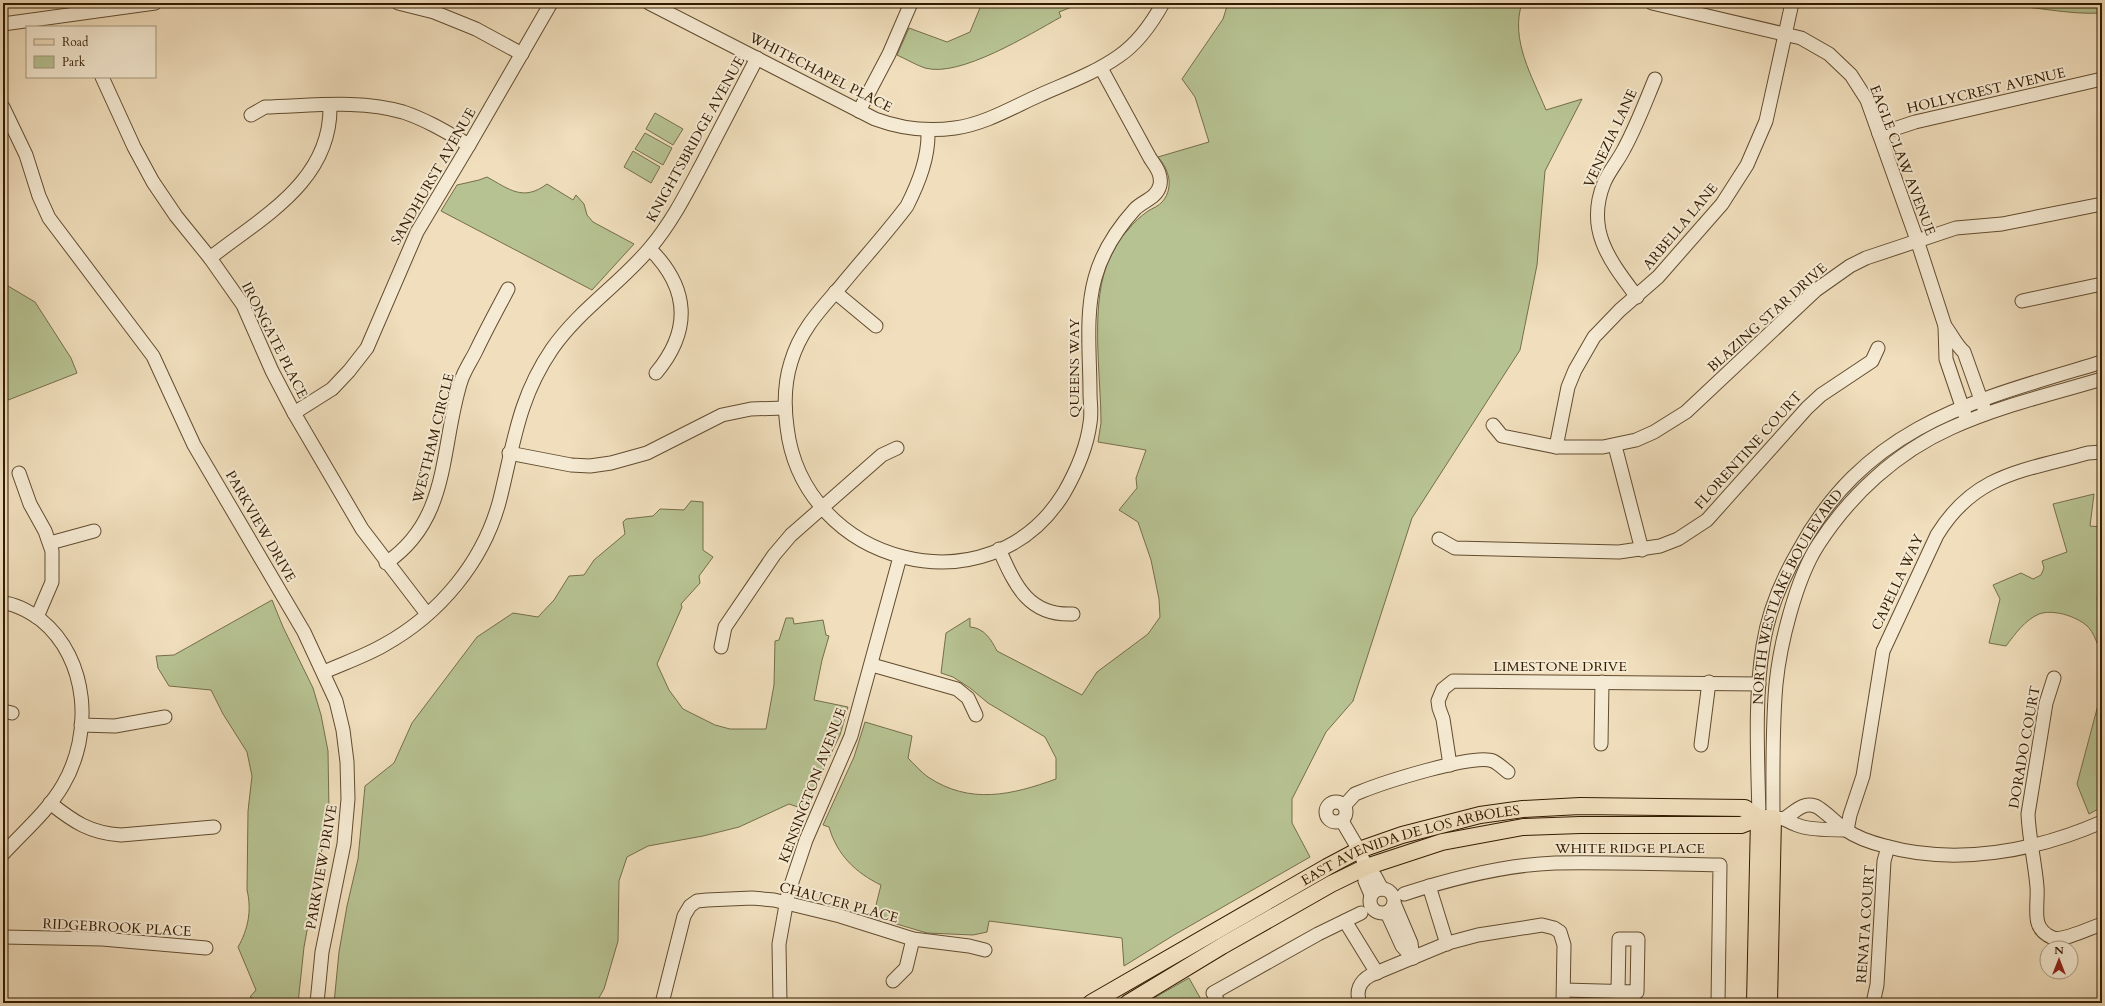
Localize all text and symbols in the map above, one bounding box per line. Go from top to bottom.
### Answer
legend [26,26,156,78]
street label: WHITECHAPEL PLACE [745,28,896,117]
text: Road [62,34,89,50]
street label: KNIGHTSBRIDGE AVENUE [642,53,749,226]
text: Park [62,54,86,70]
street label: HOLLYCREST AVENUE [1905,63,2068,118]
street label: EAGLE CLAW AVENUE [1865,82,1940,239]
street label: VENEZIA LANE [1579,85,1642,191]
street label: SANDHURST AVENUE [386,104,481,248]
street label: ARBELLA LANE [1639,179,1722,274]
street label: BLAZING STAR DRIVE [1703,258,1832,376]
street label: IRONGATE PLACE [237,279,312,402]
street label: QUEENS WAY [1065,318,1084,418]
street label: WESTHAM CIRCLE [408,371,459,506]
street label: FLORENTINE COURT [1690,387,1806,513]
street label: PARKVIEW DRIVE [221,467,300,586]
street label: NORTH WESTLAKE BOULEVARD [1749,485,1847,705]
street label: CAPELLA WAY [1867,531,1928,633]
street label: LIMESTONE DRIVE [1493,657,1627,676]
street label: DORADO COURT [2004,684,2045,810]
street label: KENSINGTON AVENUE [774,705,851,866]
street label: EAST AVENIDA DE LOS ARBOLES [1297,801,1521,890]
street label: PARKVIEW DRIVE [301,803,342,931]
street label: WHITE RIDGE PLACE [1554,839,1705,858]
street label: RENATA COURT [1852,864,1879,984]
street label: CHAUCER PLACE [777,877,901,928]
street label: RIDGEBROOK PLACE [42,914,192,941]
north arrow [2039,940,2079,980]
text: N [2054,943,2064,958]

